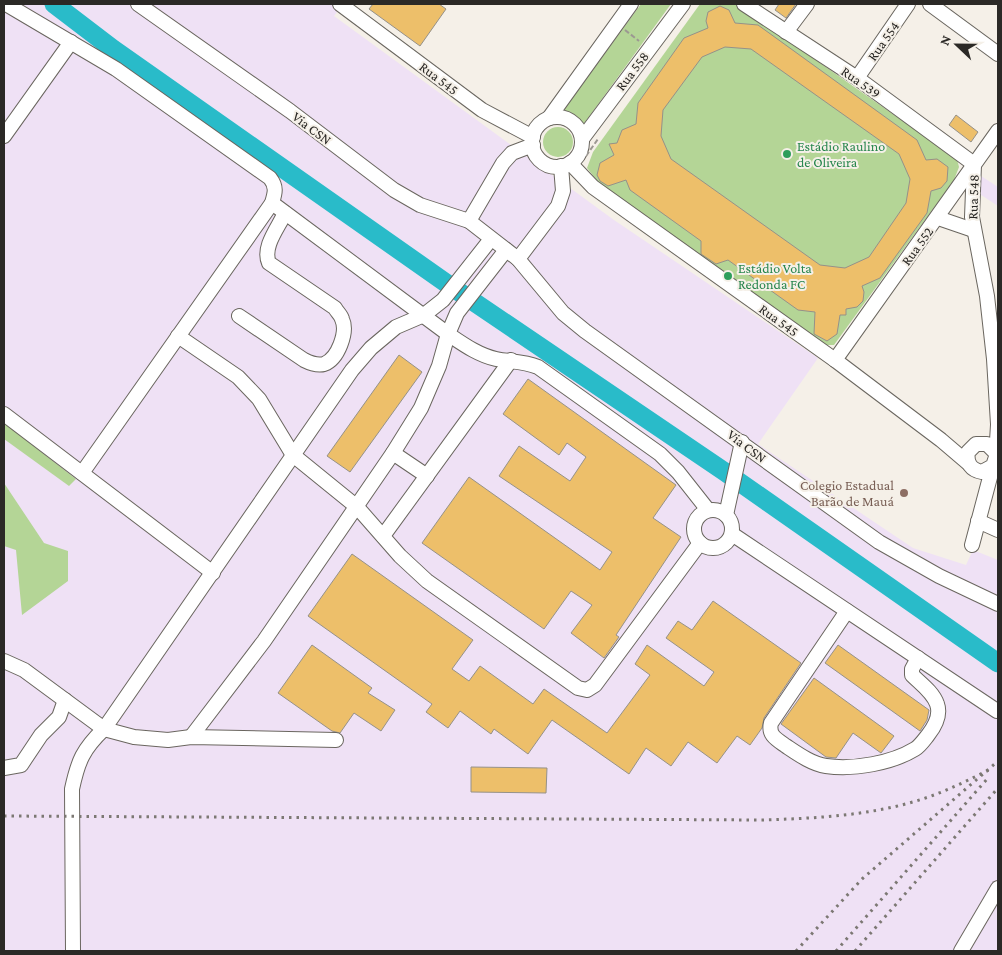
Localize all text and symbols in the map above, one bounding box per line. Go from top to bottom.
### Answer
street label: Rua 554 [864,18,902,64]
north arrow [932,20,982,70]
text: N [936,32,954,48]
street label: Rua 558 [612,48,652,94]
street label: Rua 545 [416,58,462,98]
street label: Rua 539 [838,63,884,101]
street label: Via CSN [289,108,335,148]
place label: Estádio Raulino de Oliveira [797,138,885,170]
marker: Estádio Raulino de Oliveira [781,148,793,160]
street label: Rua 548 [964,174,982,220]
street label: Rua 552 [898,223,936,268]
place label: Estádio Volta Redonda FC [738,260,812,292]
marker: Estádio Volta Redonda FC [722,270,734,282]
street label: Rua 545 [756,300,802,340]
street label: Via CSN [724,426,770,466]
place label: Colegio Estadual Barão de Mauá [800,477,895,509]
marker: Colegio Estadual Barão de Mauá [898,487,910,499]

